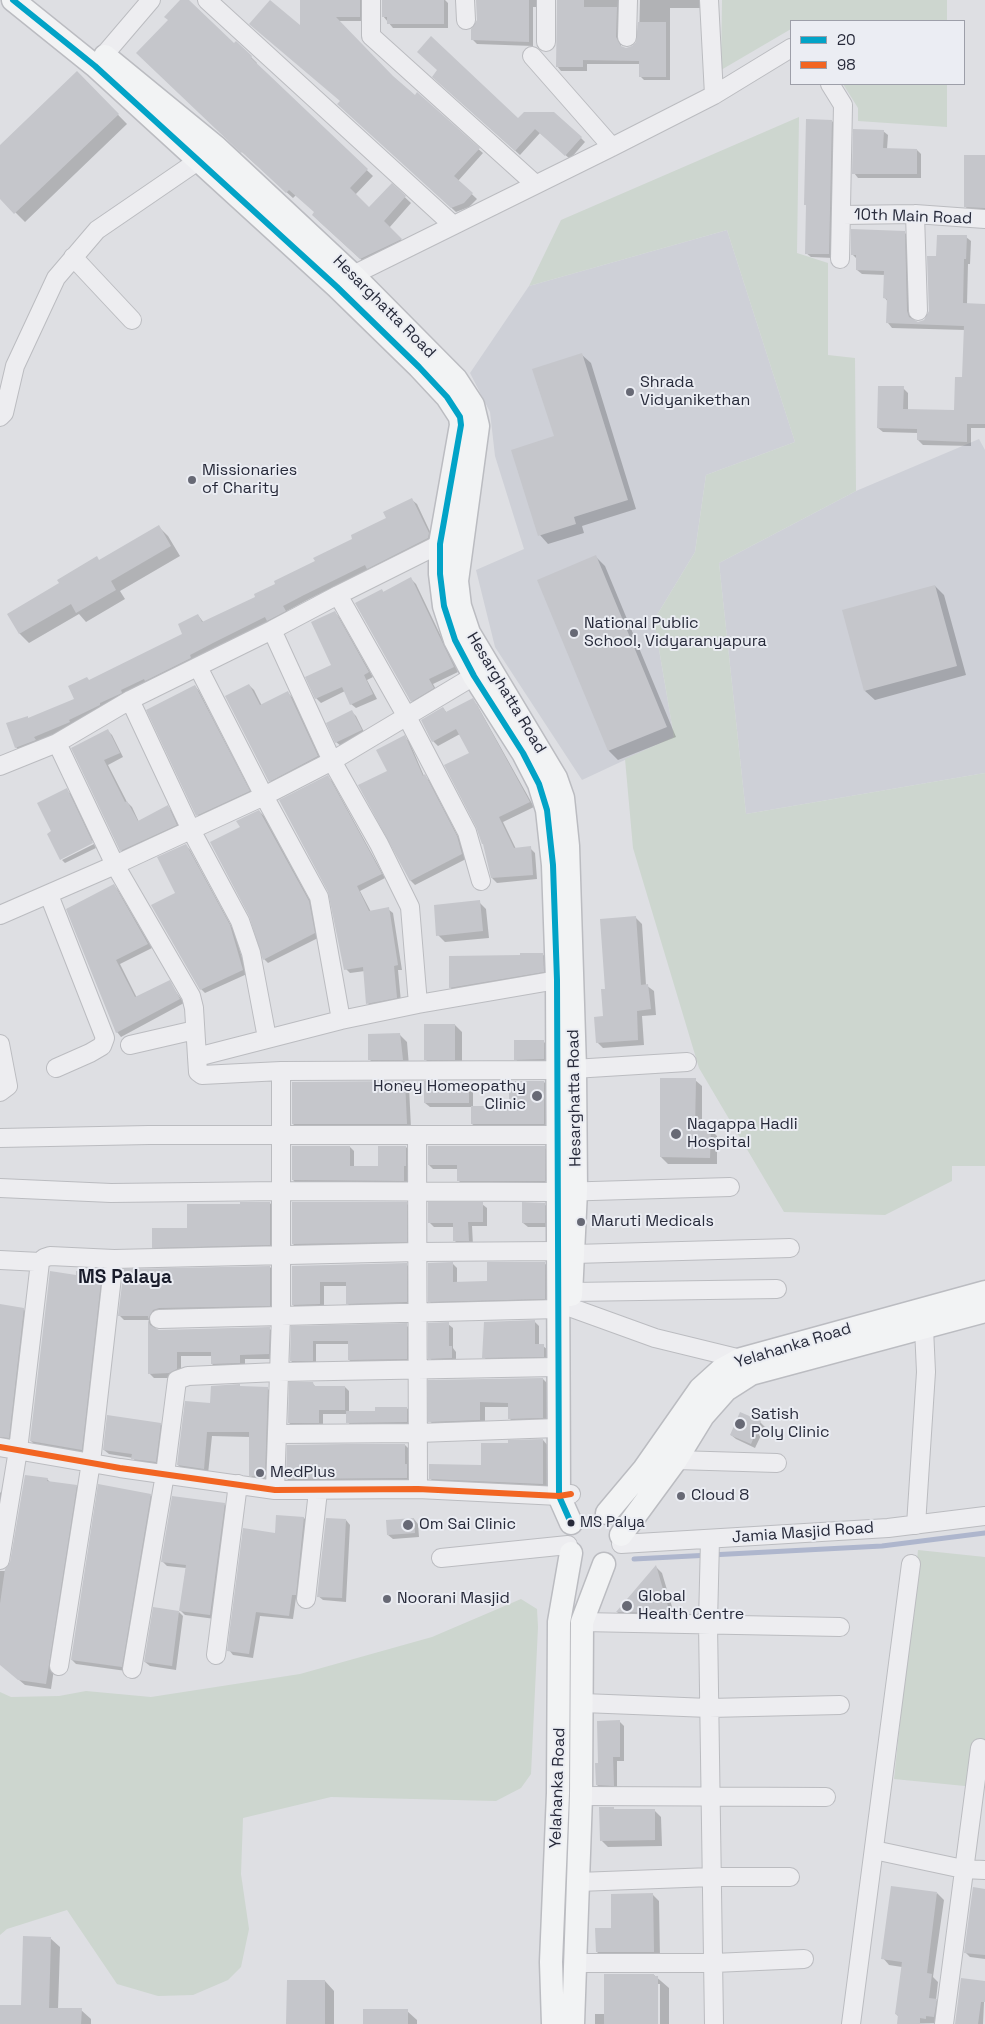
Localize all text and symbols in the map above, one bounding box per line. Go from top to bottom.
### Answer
legend [790,20,965,85]
text: 20 [837,30,856,49]
text: 98 [837,55,856,74]
street label: 10th Main Road [854,205,972,229]
street label: Hesarghatta Road [329,252,439,362]
place label: Shrada Vidyanikethan [640,373,750,411]
marker: Shrada Vidyanikethan [624,386,636,398]
place label: Missionaries of Charity [202,461,297,499]
marker: Missionaries of Charity [186,474,198,486]
place label: National Public School, Vidyaranyapura [584,614,767,652]
marker: National Public School, Vidyaranyapura [568,627,580,639]
street label: Hesarghatta Road [462,629,550,757]
street label: Hesarghatta Road [564,1029,586,1167]
place label: Honey Homeopathy Clinic [373,1077,526,1115]
marker: Honey Homeopathy Clinic [530,1089,544,1103]
place label: Nagappa Hadli Hospital [687,1115,798,1153]
marker: Nagappa Hadli Hospital [669,1127,683,1141]
place label: Maruti Medicals [591,1212,714,1232]
marker: Maruti Medicals [575,1216,587,1228]
district label: MS Palaya [78,1267,172,1289]
street label: Yelahanka Road [732,1319,854,1373]
place label: Satish Poly Clinic [751,1405,829,1443]
marker: Satish Poly Clinic [733,1417,747,1431]
place label: MedPlus [270,1463,335,1483]
marker: MedPlus [254,1467,266,1479]
place label: Cloud 8 [691,1486,749,1506]
marker: Cloud 8 [675,1490,687,1502]
place label: MS Palya [580,1514,645,1532]
place label: Om Sai Clinic [419,1515,516,1535]
marker: Om Sai Clinic [401,1518,415,1532]
marker: MS Palya [566,1518,576,1528]
street label: Jamia Masjid Road [731,1518,875,1548]
place label: Global Health Centre [638,1587,744,1625]
place label: Noorani Masjid [397,1589,510,1609]
marker: Noorani Masjid [381,1593,393,1605]
marker: Global Health Centre [620,1599,634,1613]
street label: Yelahanka Road [546,1727,570,1849]

